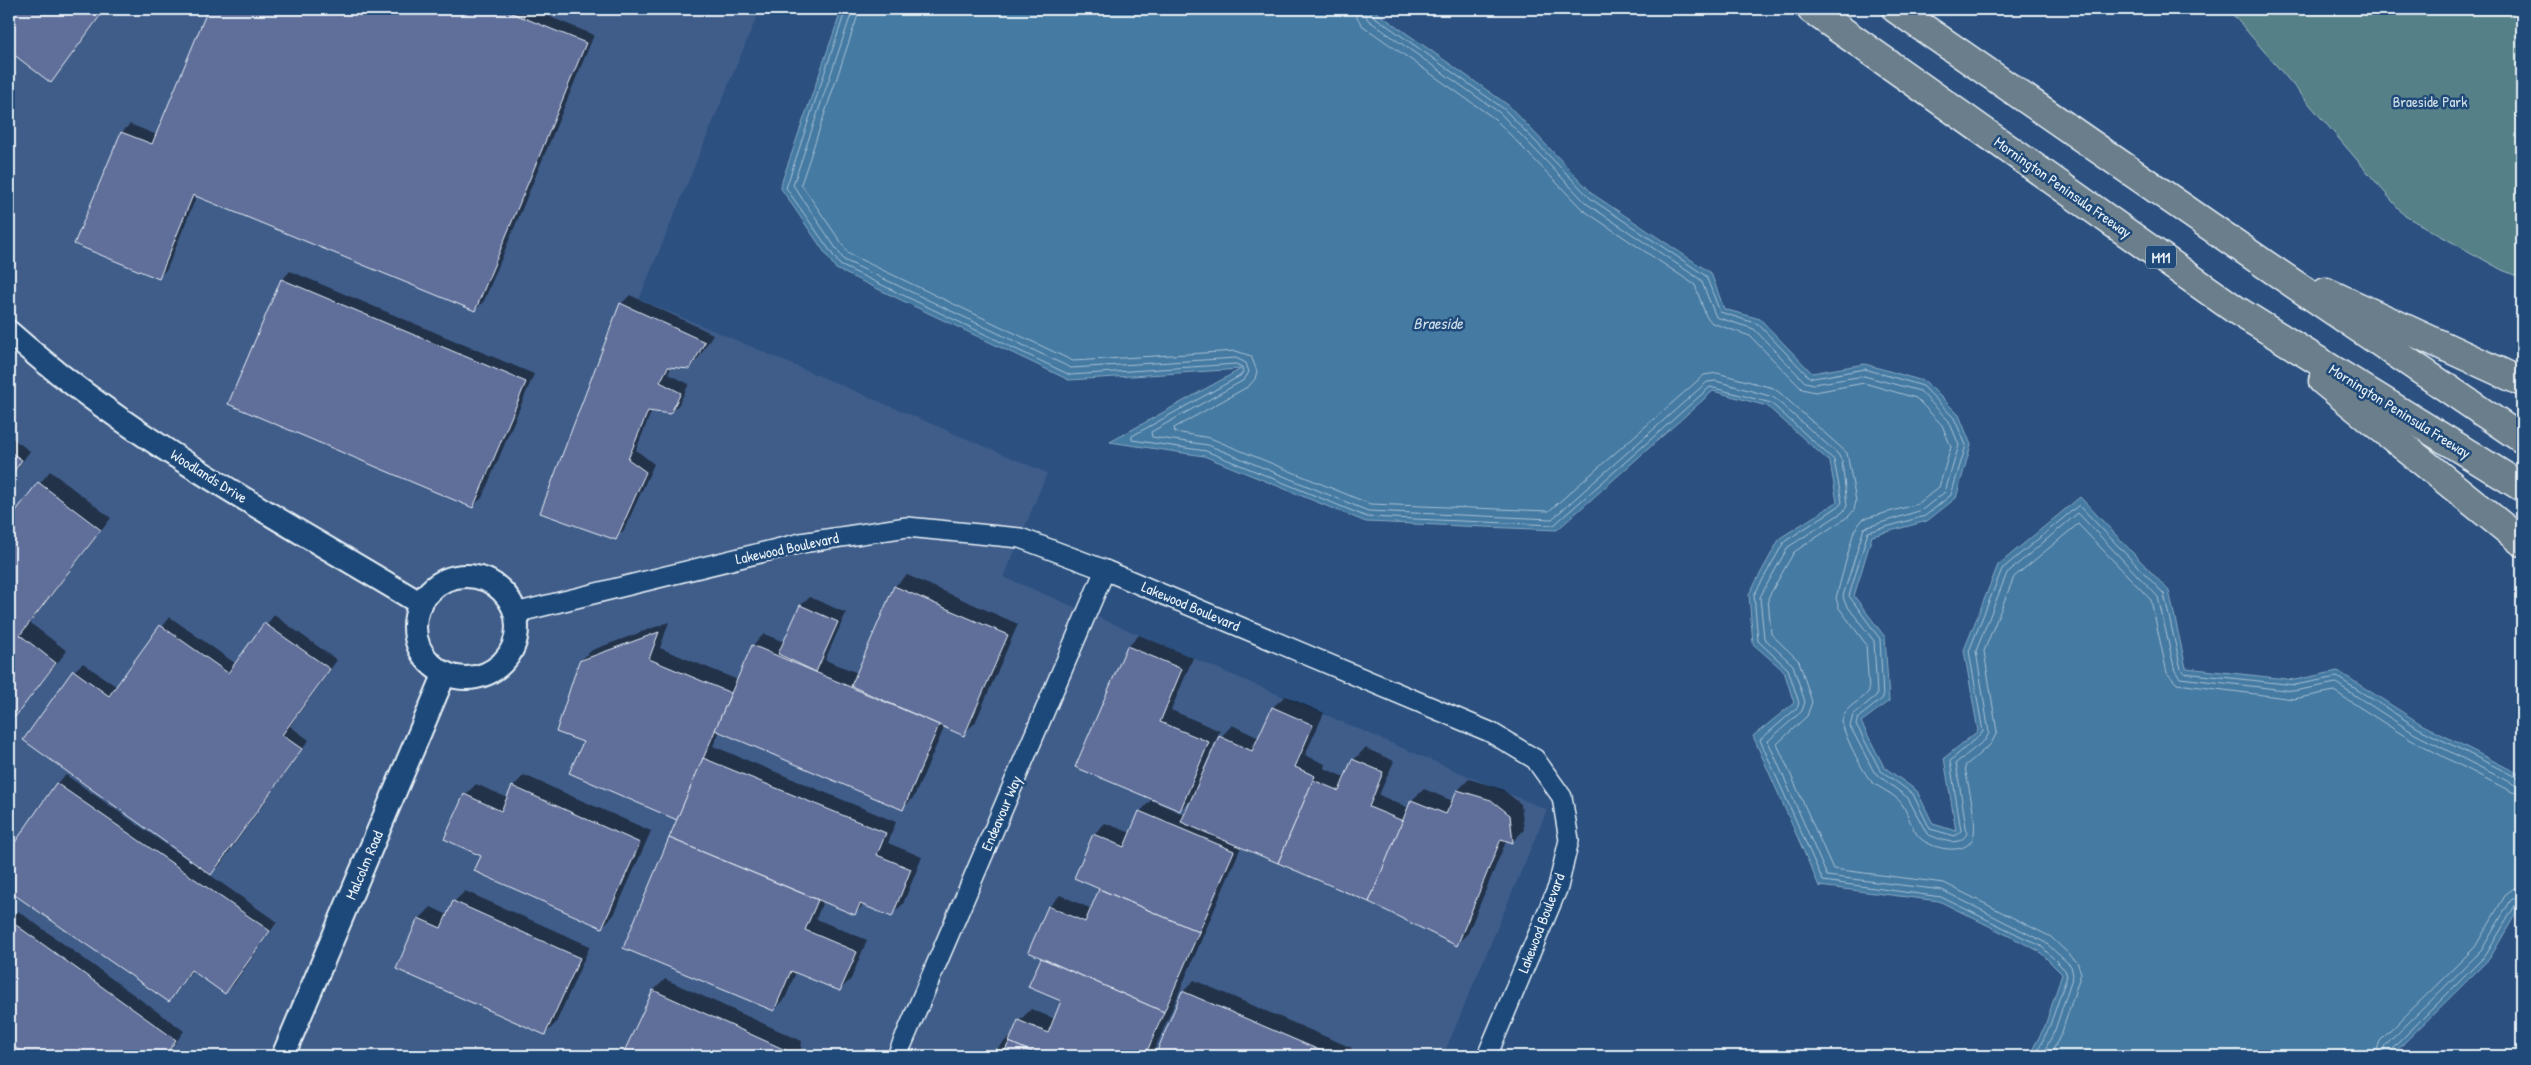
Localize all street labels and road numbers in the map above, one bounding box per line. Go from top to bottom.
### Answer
street label: Mornington Peninsula Freeway [1990,132,2136,242]
road number: M11 [2146,246,2176,268]
street label: Mornington Peninsula Freeway [2325,359,2475,463]
street label: Woodlands Drive [166,444,252,508]
street label: Lakewood Boulevard [733,527,841,569]
street label: Lakewood Boulevard [1139,576,1244,636]
street label: Endeavour Way [976,772,1026,854]
street label: Malcolm Road [340,827,388,903]
street label: Lakewood Boulevard [1512,870,1570,976]

